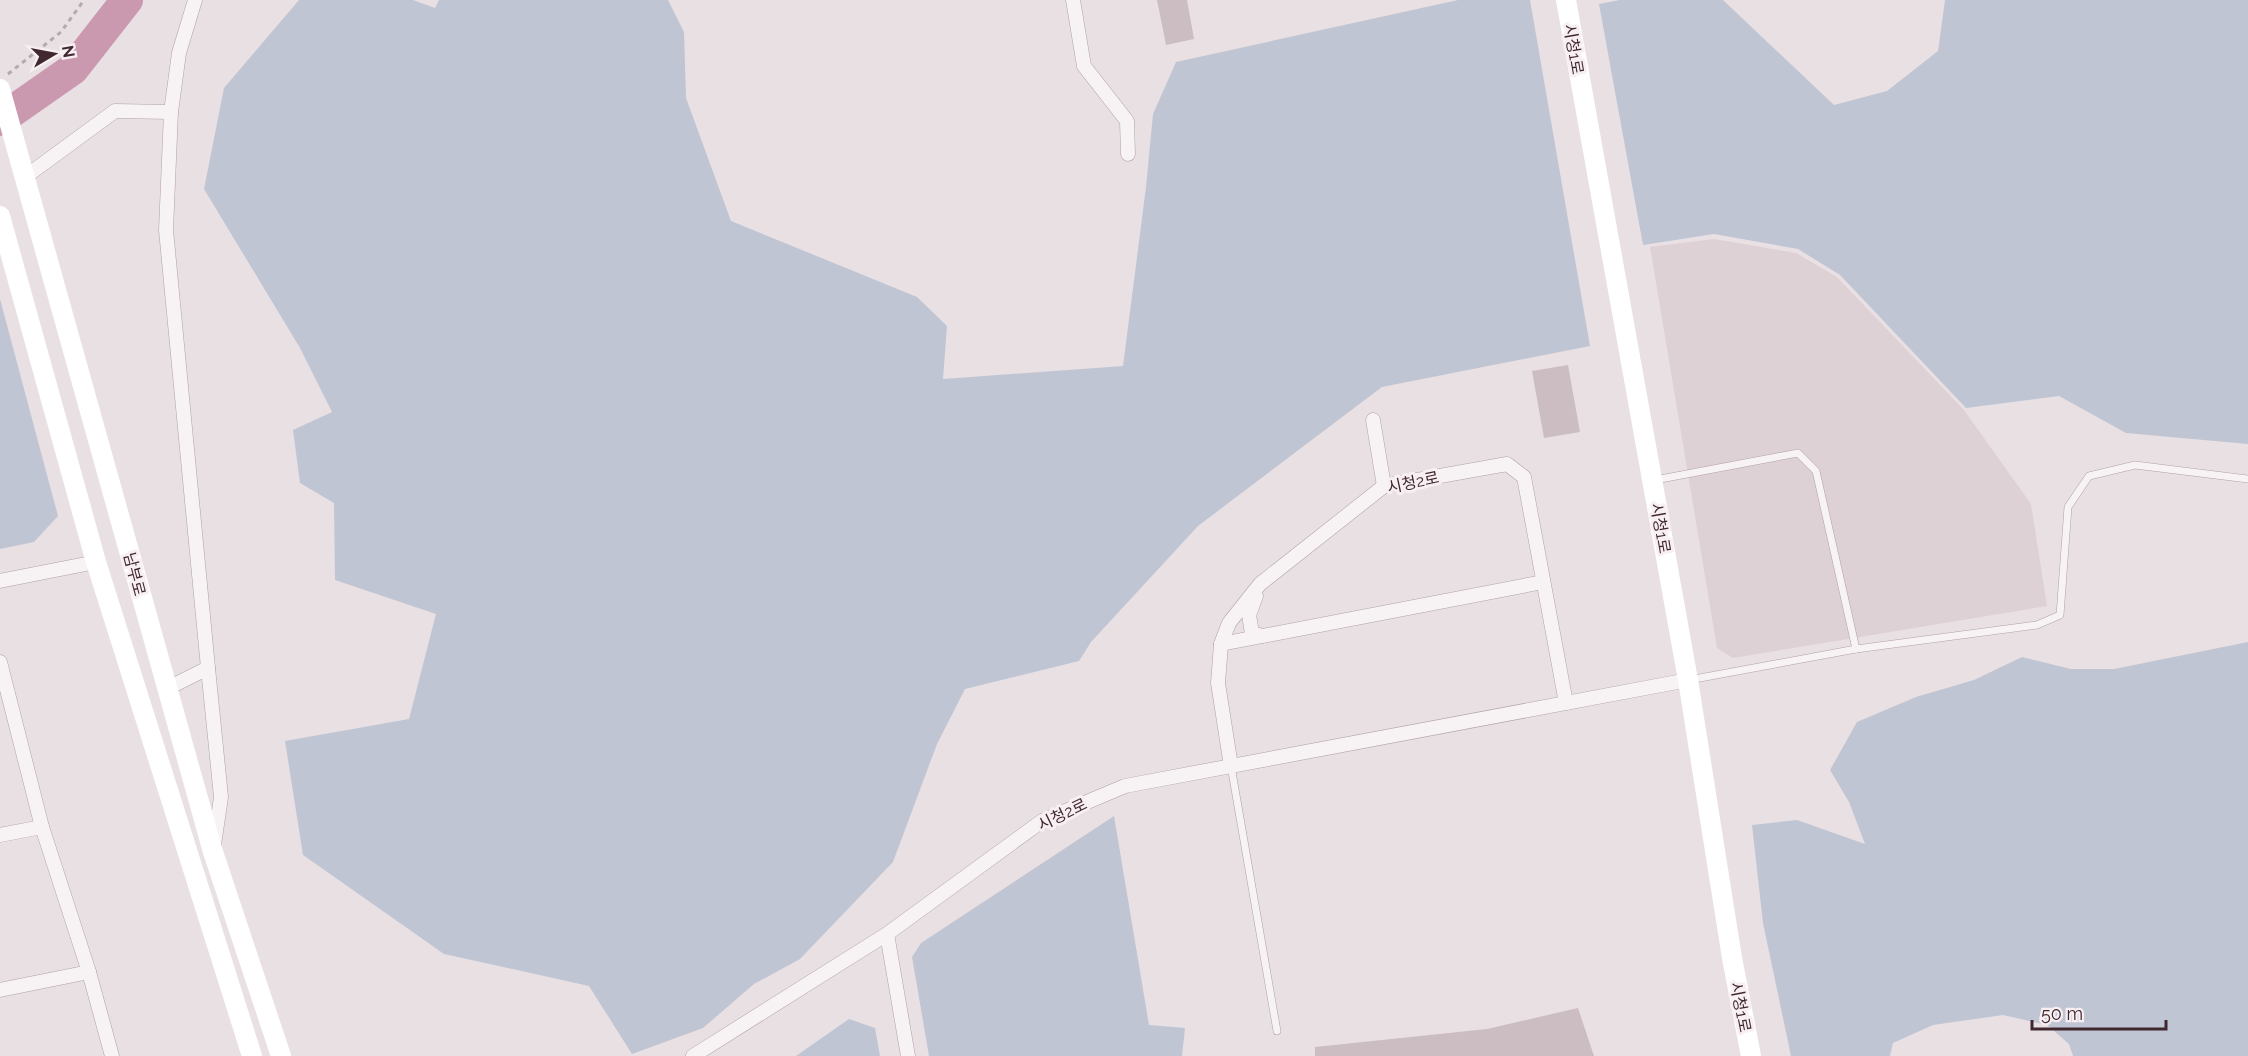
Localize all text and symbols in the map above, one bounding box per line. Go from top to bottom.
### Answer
street label: 시청1로 [1560,22,1587,76]
north arrow [24,24,84,84]
text: N [58,44,79,59]
street label: 시청2로 [1385,468,1441,497]
street label: 시청1로 [1647,501,1674,555]
street label: 남부로 [120,550,149,598]
street label: 시청2로 [1034,794,1090,834]
street label: 시청1로 [1726,980,1755,1034]
scale bar [2032,993,2166,1031]
text: 50 m [2041,1003,2083,1024]

